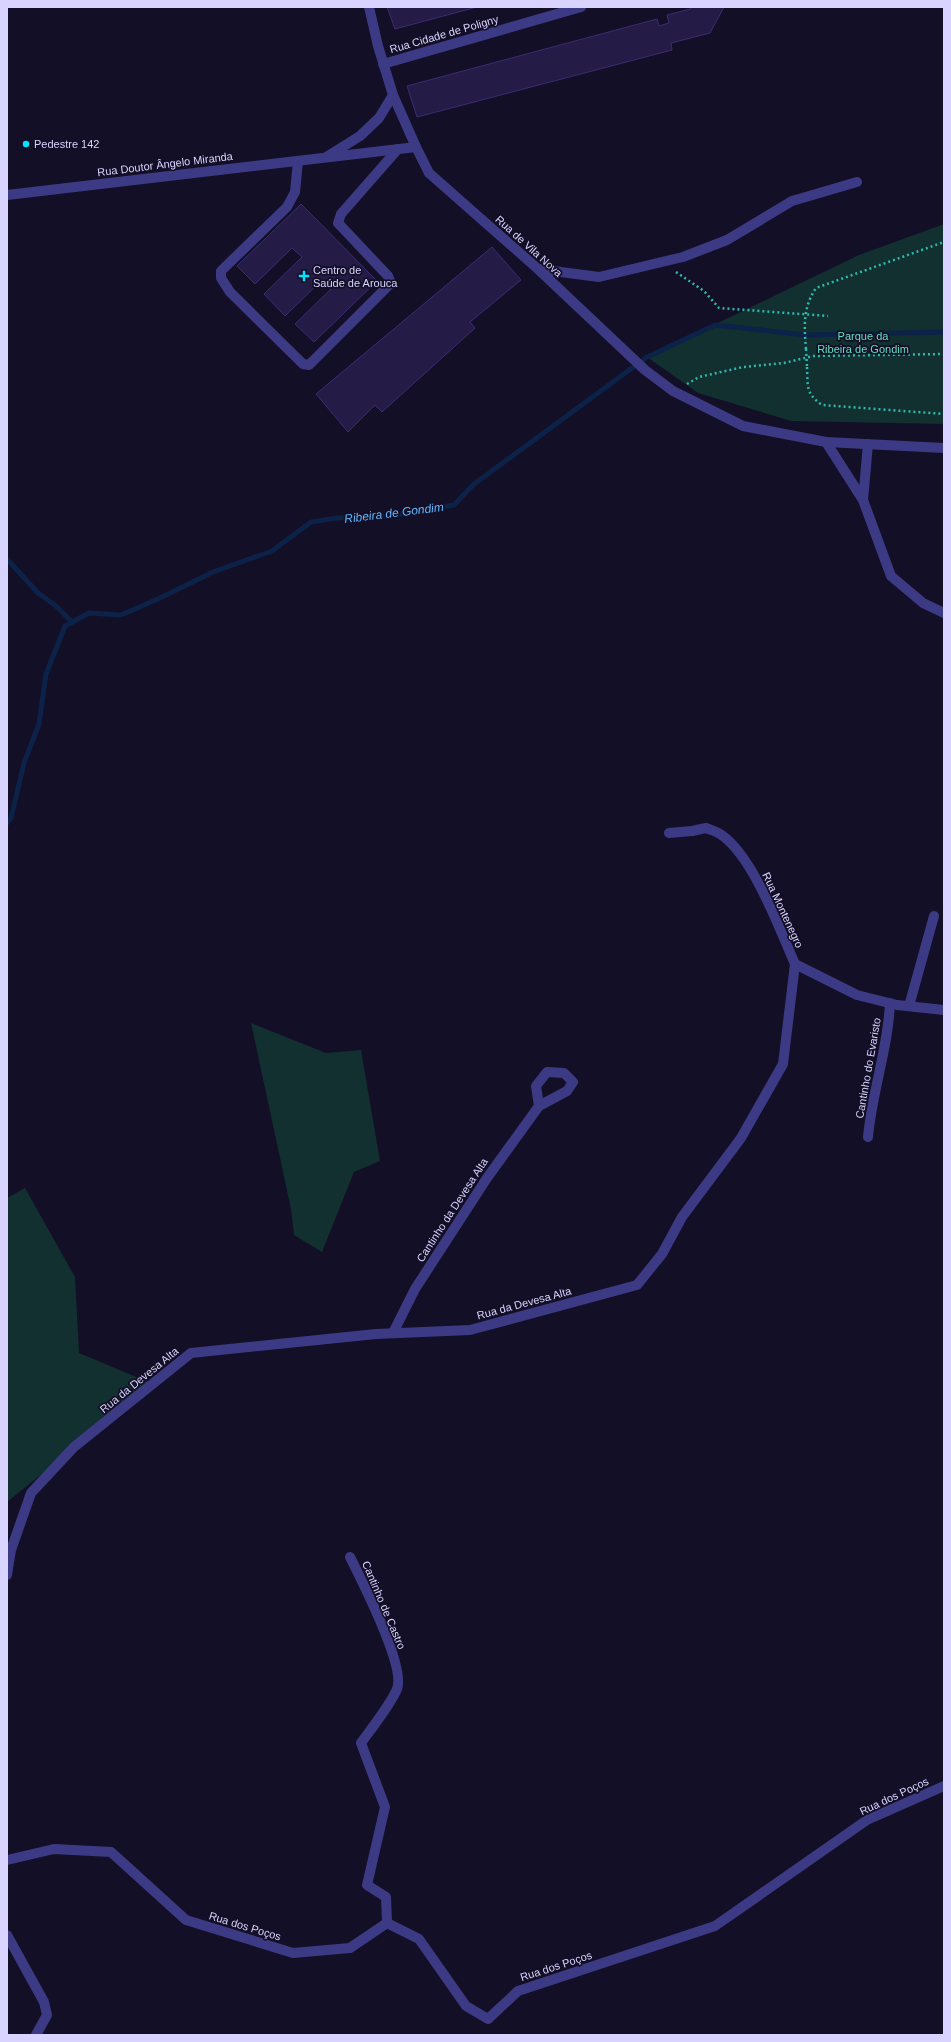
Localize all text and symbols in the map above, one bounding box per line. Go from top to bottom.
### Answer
street label: Rua Cidade de Poligny [388,13,500,55]
place label: Pedestre 142 [34,138,99,150]
marker: Pedestre 142 [21,139,31,149]
street label: Rua Doutor Ângelo Miranda [97,150,234,178]
street label: Rua de Vila Nova [493,213,565,280]
place label: Centro de Saúde de Arouca [313,264,398,289]
marker: Centro de Saúde de Arouca [298,270,310,282]
park label: Parque da Ribeira de Gondim [817,330,909,355]
water label: Ribeira de Gondim [343,500,445,526]
street label: Rua Montenegro [760,870,806,950]
street label: Cantinho do Evaristo [853,1017,883,1119]
street label: Cantinho da Devesa Alta [414,1155,490,1264]
street label: Rua da Devesa Alta [475,1284,573,1321]
street label: Rua da Devesa Alta [97,1344,181,1415]
street label: Cantinho de Castro [360,1559,408,1651]
street label: Rua dos Poços [858,1775,931,1817]
street label: Rua dos Poços [208,1909,283,1943]
street label: Rua dos Poços [519,1949,594,1983]

